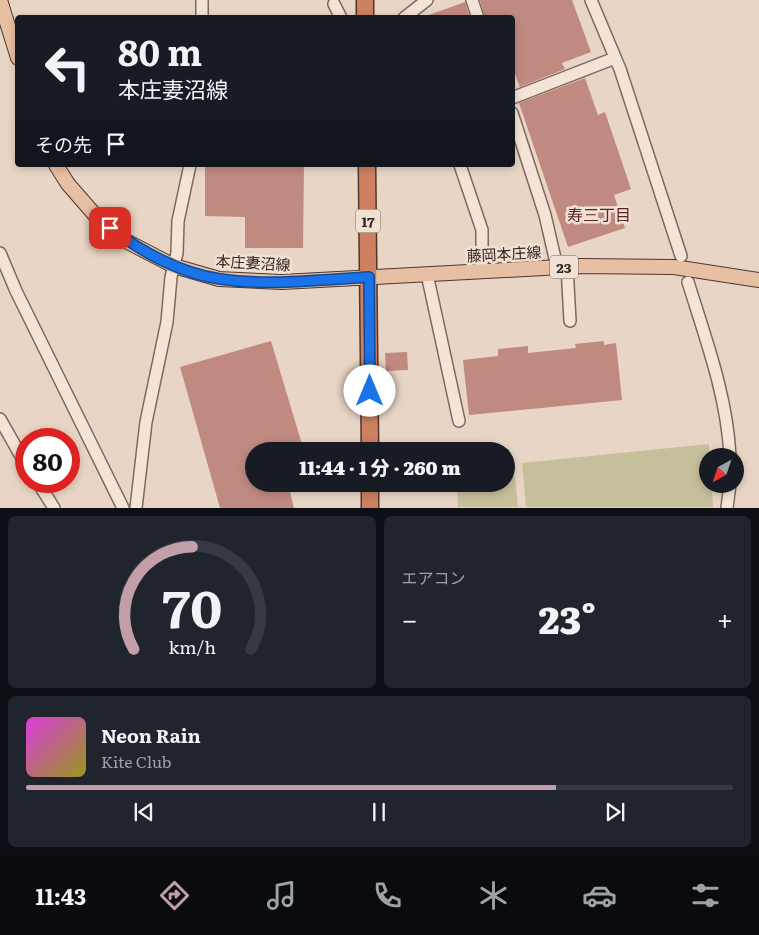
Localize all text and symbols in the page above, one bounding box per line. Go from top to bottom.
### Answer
text: 80 m [118,25,202,77]
icon: left [35,35,100,100]
text: 本庄妻沼線 [118,72,228,105]
text: その先 [35,130,92,158]
icon: arrive [102,130,130,158]
district label: 寿三丁目 [567,202,631,226]
pin [89,207,131,249]
road number: 17 [356,210,380,232]
icon: arrive [96,214,124,242]
street label: 藤岡本庄線 [466,240,542,266]
street label: 本庄妻沼線 [215,249,291,275]
road number: 23 [550,256,578,278]
position arrow [343,364,395,416]
speed limit sign: 80 [15,428,80,493]
north arrow [699,448,744,492]
map controls [699,448,744,493]
text: 11:44 · 1 分 · 260 m [299,453,461,481]
text: エアコン [402,565,466,589]
text: 70 [162,567,222,644]
text: 23° [538,589,596,646]
text: − [402,597,418,639]
text: + [717,597,733,639]
text: km/h [168,633,216,660]
text: Neon Rain [101,721,201,749]
text: Kite Club [101,749,172,773]
icon: previous [130,798,158,826]
icon: pause [365,798,393,826]
icon: next [601,798,629,826]
icon: directions [157,878,192,913]
icon: music [264,878,299,913]
icon: phone [370,878,405,913]
icon: climate [476,878,511,913]
icon: car [582,878,617,913]
icon: filters [688,878,723,913]
text: 11:43 [36,879,86,912]

